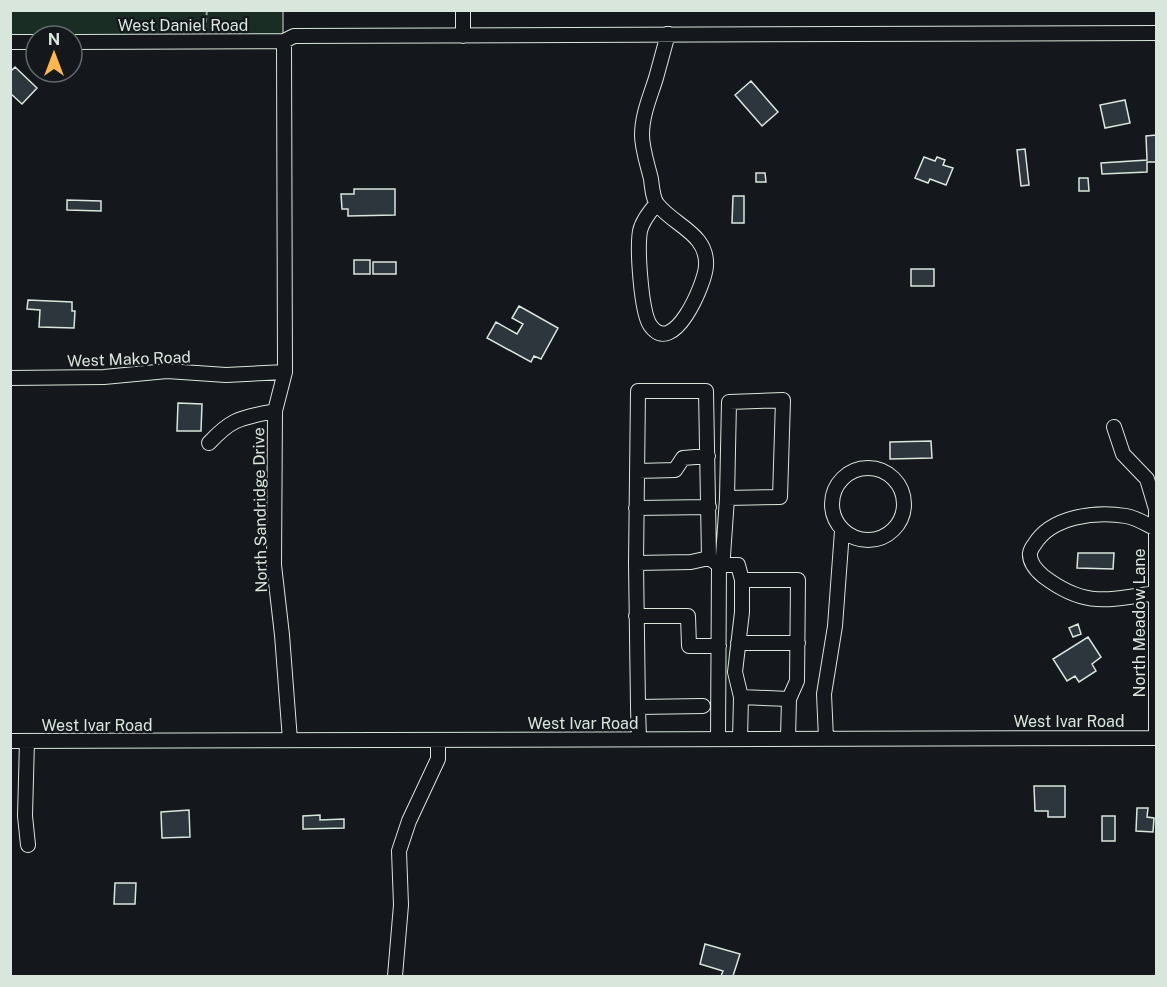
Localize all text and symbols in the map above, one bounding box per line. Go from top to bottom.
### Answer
street label: West Daniel Road [118,16,248,35]
north arrow [24,24,84,84]
text: N [48,30,60,49]
street label: West Mako Road [67,347,191,371]
street label: North Sandridge Drive [249,427,271,593]
street label: North Meadow Lane [1130,548,1149,698]
street label: West Ivar Road [1014,712,1124,731]
street label: West Ivar Road [528,714,638,733]
street label: West Ivar Road [42,716,152,735]

